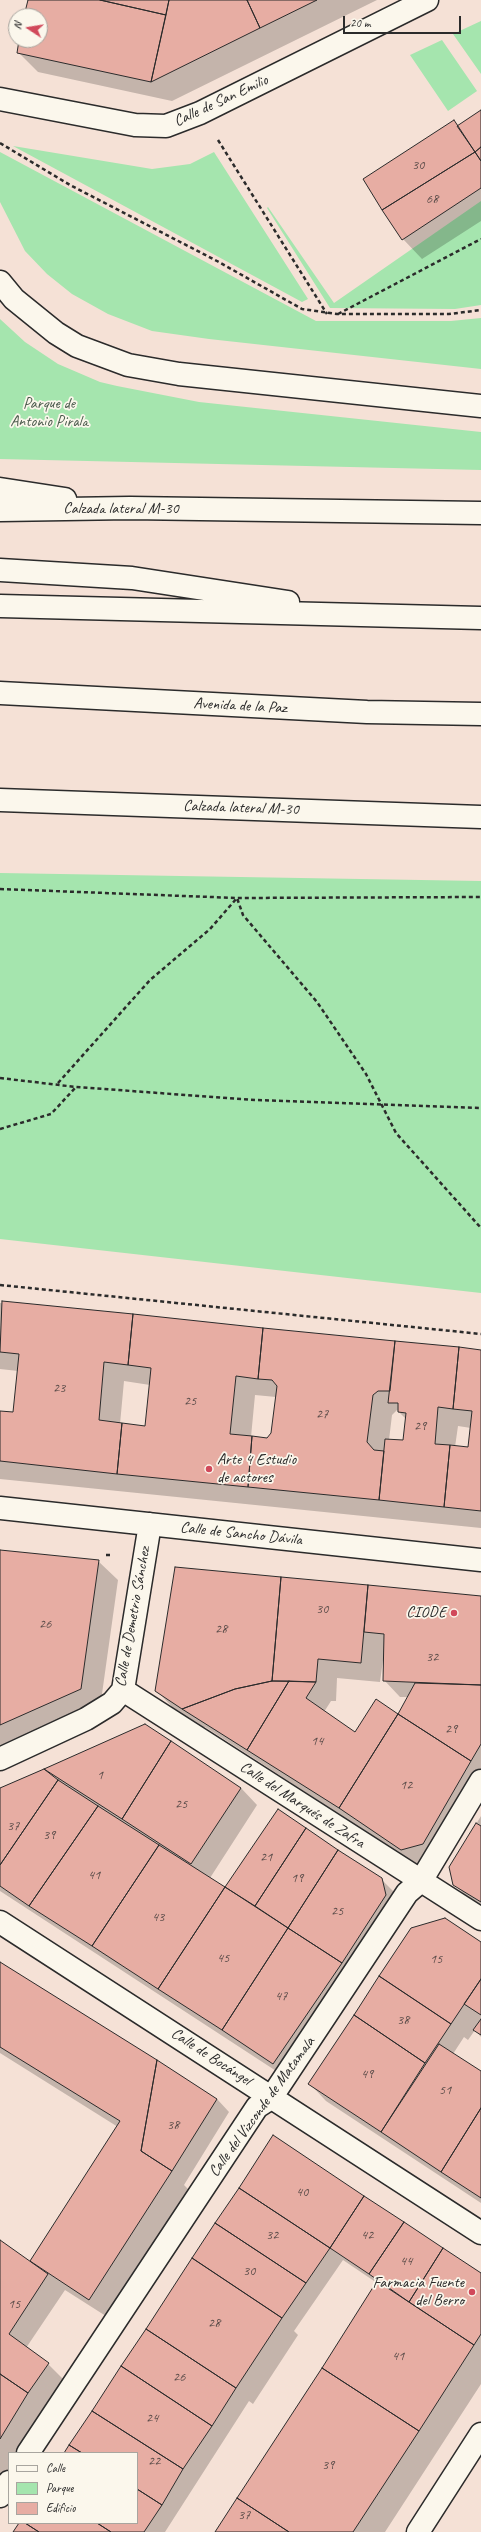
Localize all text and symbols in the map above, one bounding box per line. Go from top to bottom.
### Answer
north arrow [8,8,48,48]
scale bar [345,8,463,34]
text: 20 m [350,15,370,31]
text: N [10,21,25,31]
street label: Calle de San Emilio [171,71,271,131]
house number: 30 [412,157,424,173]
house number: 68 [426,191,438,207]
park label: Parque de Antonio Pirala [10,394,88,432]
street label: Calzada lateral M-30 [63,499,179,519]
street label: Avenida de la Paz [193,694,287,718]
street label: Calzada lateral M-30 [183,796,299,820]
house number: 23 [53,1380,65,1396]
house number: 25 [184,1393,196,1409]
house number: 27 [316,1406,328,1422]
house number: 29 [414,1418,426,1434]
place label: Arte 4 Estudio de actores [217,1450,296,1488]
marker: Arte 4 Estudio de actores [204,1464,214,1474]
street label: Calle de Sancho Dávila [179,1518,303,1550]
street label: Calle de Demetrio Sánchez [111,1546,155,1688]
house number: 30 [316,1601,328,1617]
place label: CIODE [406,1603,446,1623]
marker: CIODE [449,1608,459,1618]
house number: 26 [39,1616,51,1632]
house number: 28 [215,1621,227,1637]
house number: 32 [426,1649,438,1665]
house number: 29 [445,1721,457,1737]
house number: 14 [311,1733,323,1749]
street label: Calle del Marqués de Zafra [236,1757,368,1853]
house number: 1 [97,1767,103,1783]
house number: 12 [400,1777,412,1793]
house number: 25 [175,1796,187,1812]
house number: 37 [7,1818,19,1834]
house number: 39 [43,1827,55,1843]
house number: 21 [260,1849,272,1865]
house number: 41 [88,1867,100,1883]
house number: 19 [291,1870,303,1886]
house number: 25 [331,1903,343,1919]
house number: 43 [152,1909,164,1925]
house number: 45 [217,1950,229,1966]
house number: 15 [430,1951,442,1967]
house number: 47 [275,1988,287,2004]
house number: 38 [397,2012,409,2028]
street label: Calle de Bocángel [167,2024,255,2090]
street label: Calle del Vizconde de Matamala [205,2033,319,2181]
house number: 49 [361,2066,373,2082]
house number: 51 [439,2082,451,2098]
house number: 38 [167,2117,179,2133]
house number: 40 [296,2184,308,2200]
house number: 32 [266,2227,278,2243]
house number: 42 [361,2227,373,2243]
house number: 44 [400,2253,412,2269]
house number: 30 [243,2263,255,2279]
place label: Farmacia Fuente del Berro [373,2273,464,2311]
marker: Farmacia Fuente del Berro [467,2287,477,2297]
house number: 15 [8,2296,20,2312]
house number: 28 [208,2315,220,2331]
house number: 41 [392,2348,404,2364]
house number: 26 [173,2369,185,2385]
house number: 24 [146,2410,158,2426]
legend [8,2452,138,2524]
house number: 22 [148,2453,160,2469]
house number: 39 [322,2457,334,2473]
text: Calle [46,2460,65,2476]
text: Parque [46,2480,74,2496]
text: Edificio [46,2500,76,2516]
house number: 37 [238,2507,250,2523]

